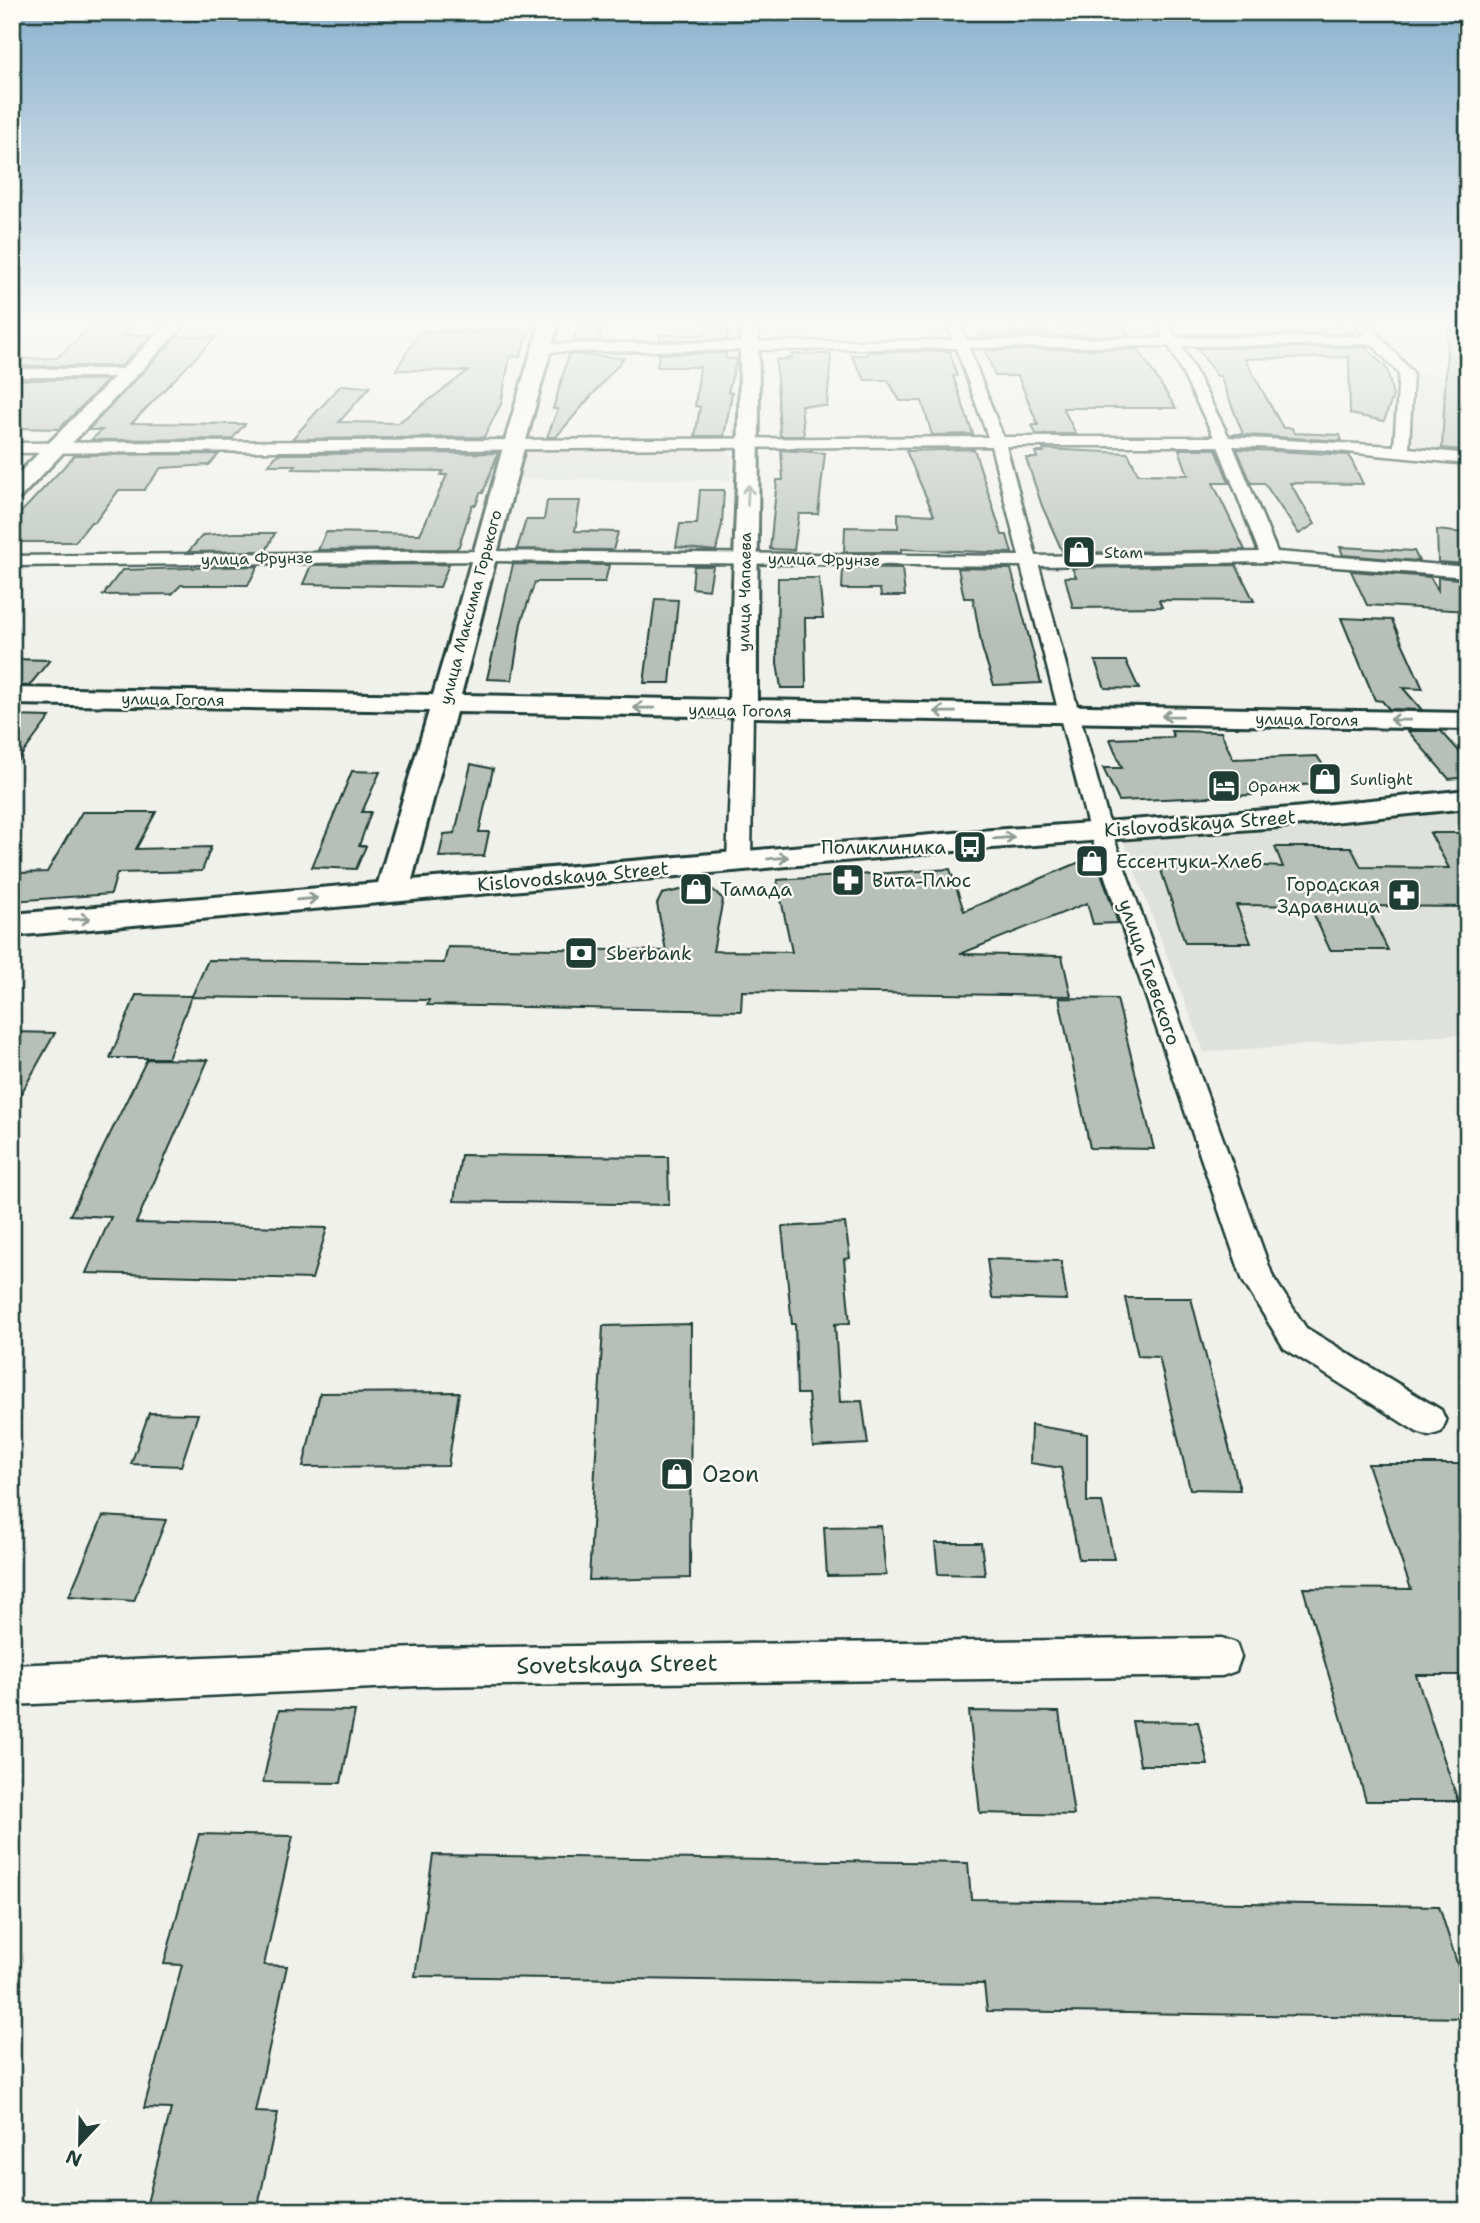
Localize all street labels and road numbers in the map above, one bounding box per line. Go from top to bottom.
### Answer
street label: улица Максима Горького [434,508,507,707]
street label: улица Чапаева [733,532,756,652]
street label: улица Фрунзе [201,547,313,570]
street label: улица Фрунзе [768,548,880,571]
street label: улица Гоголя [121,688,225,711]
street label: улица Гоголя [688,699,792,722]
street label: улица Гоголя [1255,708,1359,731]
street label: Kislovodskaya Street [1103,804,1297,843]
street label: Kislovodskaya Street [476,856,670,897]
street label: улица Гаевского [1113,896,1186,1049]
street label: Sovetskaya Street [516,1647,718,1681]

